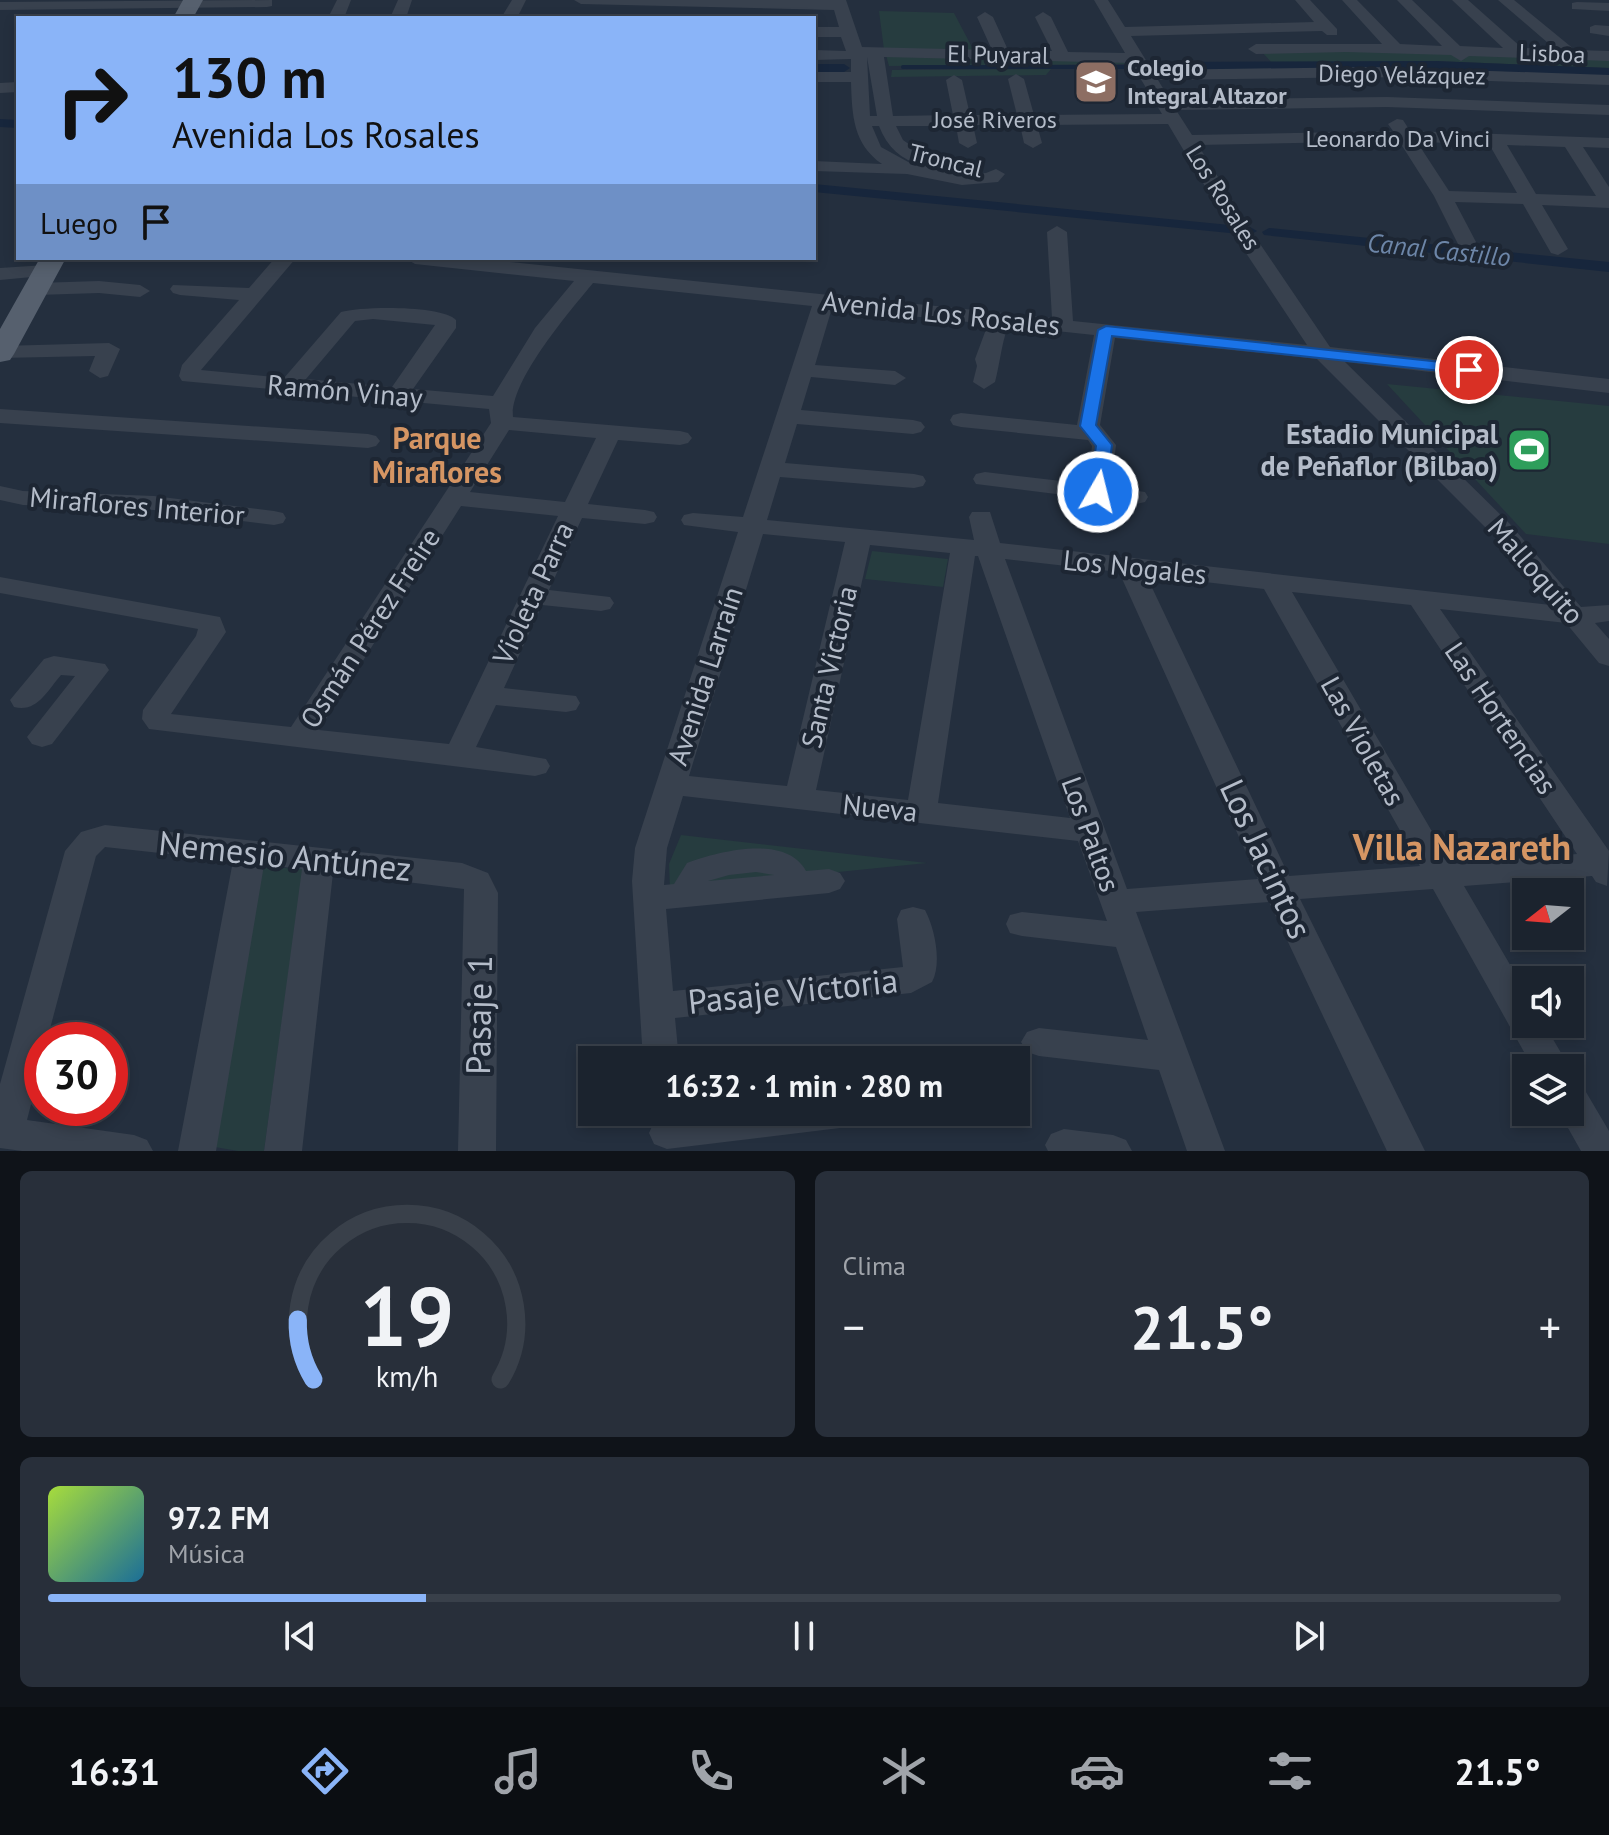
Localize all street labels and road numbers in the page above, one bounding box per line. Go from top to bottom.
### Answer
street label: Lisboa [1518,37,1586,70]
street label: El Puyaral [947,38,1049,71]
street label: Diego Velázquez [1318,58,1486,91]
street label: José Riveros [932,104,1057,135]
street label: Leonardo Da Vinci [1306,123,1490,154]
street label: Troncal [906,136,986,185]
street label: Los Rosales [1179,140,1268,256]
street label: Avenida Los Rosales [820,282,1062,343]
street label: Ramón Vinay [266,365,424,416]
street label: Miraflores Interior [28,478,247,533]
street label: Malloquito [1480,510,1593,632]
street label: Violeta Parra [483,516,582,671]
street label: Osmán Pérez Freire [291,521,448,735]
street label: Los Nogales [1061,541,1209,592]
street label: Avenida Larraín [658,582,751,770]
street label: Santa Victoria [792,582,865,752]
street label: Las Hortencias [1437,635,1566,801]
street label: Las Violetas [1313,670,1414,812]
street label: Los Paltos [1054,771,1129,896]
street label: Los Jacintos [1211,772,1323,945]
street label: Nueva [841,785,919,830]
street label: Nemesio Antúnez [157,820,414,890]
street label: Pasaje 1 [455,955,501,1075]
street label: Pasaje Victoria [686,957,900,1023]

